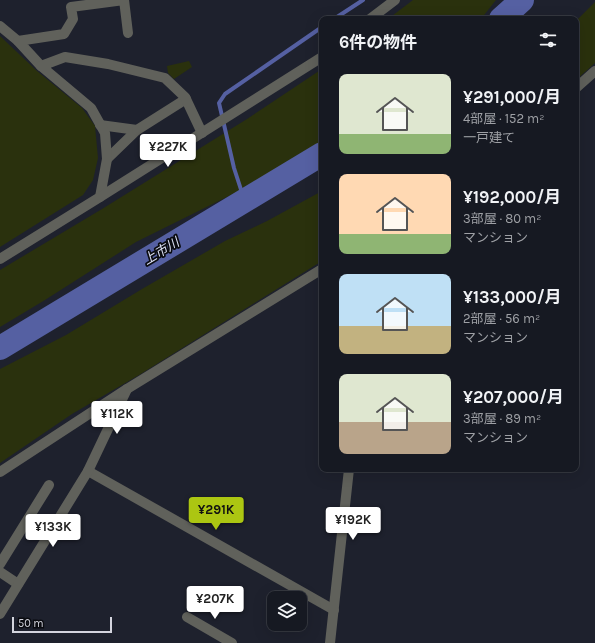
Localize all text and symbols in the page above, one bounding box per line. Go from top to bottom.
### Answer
icon: filters [537,29,559,51]
text: 6件の物件 [339,32,417,52]
text: ¥291,000/月 [463,87,561,107]
icon: home [371,90,419,138]
text: 4部屋 · 152 m² [463,111,544,126]
text: 一戸建て [463,130,515,145]
pin: ¥227K [140,134,196,168]
text: ¥227K [149,139,187,154]
text: ¥192,000/月 [463,187,561,207]
icon: home [371,190,419,238]
text: 3部屋 · 80 m² [463,211,541,226]
text: マンション [463,230,528,245]
water label: 上市川 [140,234,183,267]
text: ¥133,000/月 [463,287,562,307]
icon: home [371,290,419,338]
text: 2部屋 · 56 m² [463,311,540,326]
text: マンション [463,330,528,345]
text: ¥207,000/月 [463,387,564,407]
icon: home [371,390,419,438]
pin: ¥112K [89,401,145,435]
text: ¥112K [100,406,134,421]
text: 3部屋 · 89 m² [463,411,541,426]
text: マンション [463,430,528,445]
pin: ¥291K [188,497,244,531]
text: ¥291K [198,502,234,517]
pin: ¥192K [325,507,381,541]
text: ¥192K [335,512,371,527]
pin: ¥133K [25,514,81,548]
text: ¥133K [35,519,71,534]
pin: ¥207K [187,586,243,620]
text: ¥207K [196,591,234,606]
map controls [267,591,307,631]
button: layers [267,591,307,631]
scale bar [12,615,112,634]
text: 50 m [18,617,44,630]

